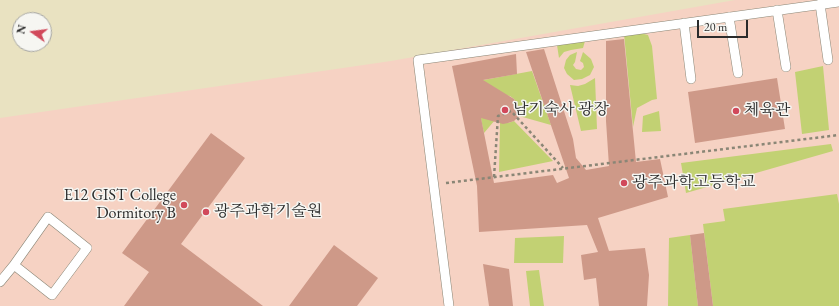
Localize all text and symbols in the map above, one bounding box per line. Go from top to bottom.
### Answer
north arrow [12,12,52,52]
scale bar [699,12,750,38]
text: 20 m [704,19,727,35]
text: N [13,23,29,35]
place label: 남기숙사 광장 [513,100,609,120]
place label: 체육관 [744,101,790,121]
marker: 남기숙사 광장 [500,105,510,115]
marker: 체육관 [731,106,741,116]
place label: 광주과학고등학교 [632,173,756,193]
marker: 광주과학고등학교 [619,178,629,188]
place label: E12 GIST College Dormitory B [64,186,176,224]
marker: E12 GIST College Dormitory B [179,200,189,210]
place label: 광주과학기술원 [214,202,322,222]
marker: 광주과학기술원 [201,207,211,217]

